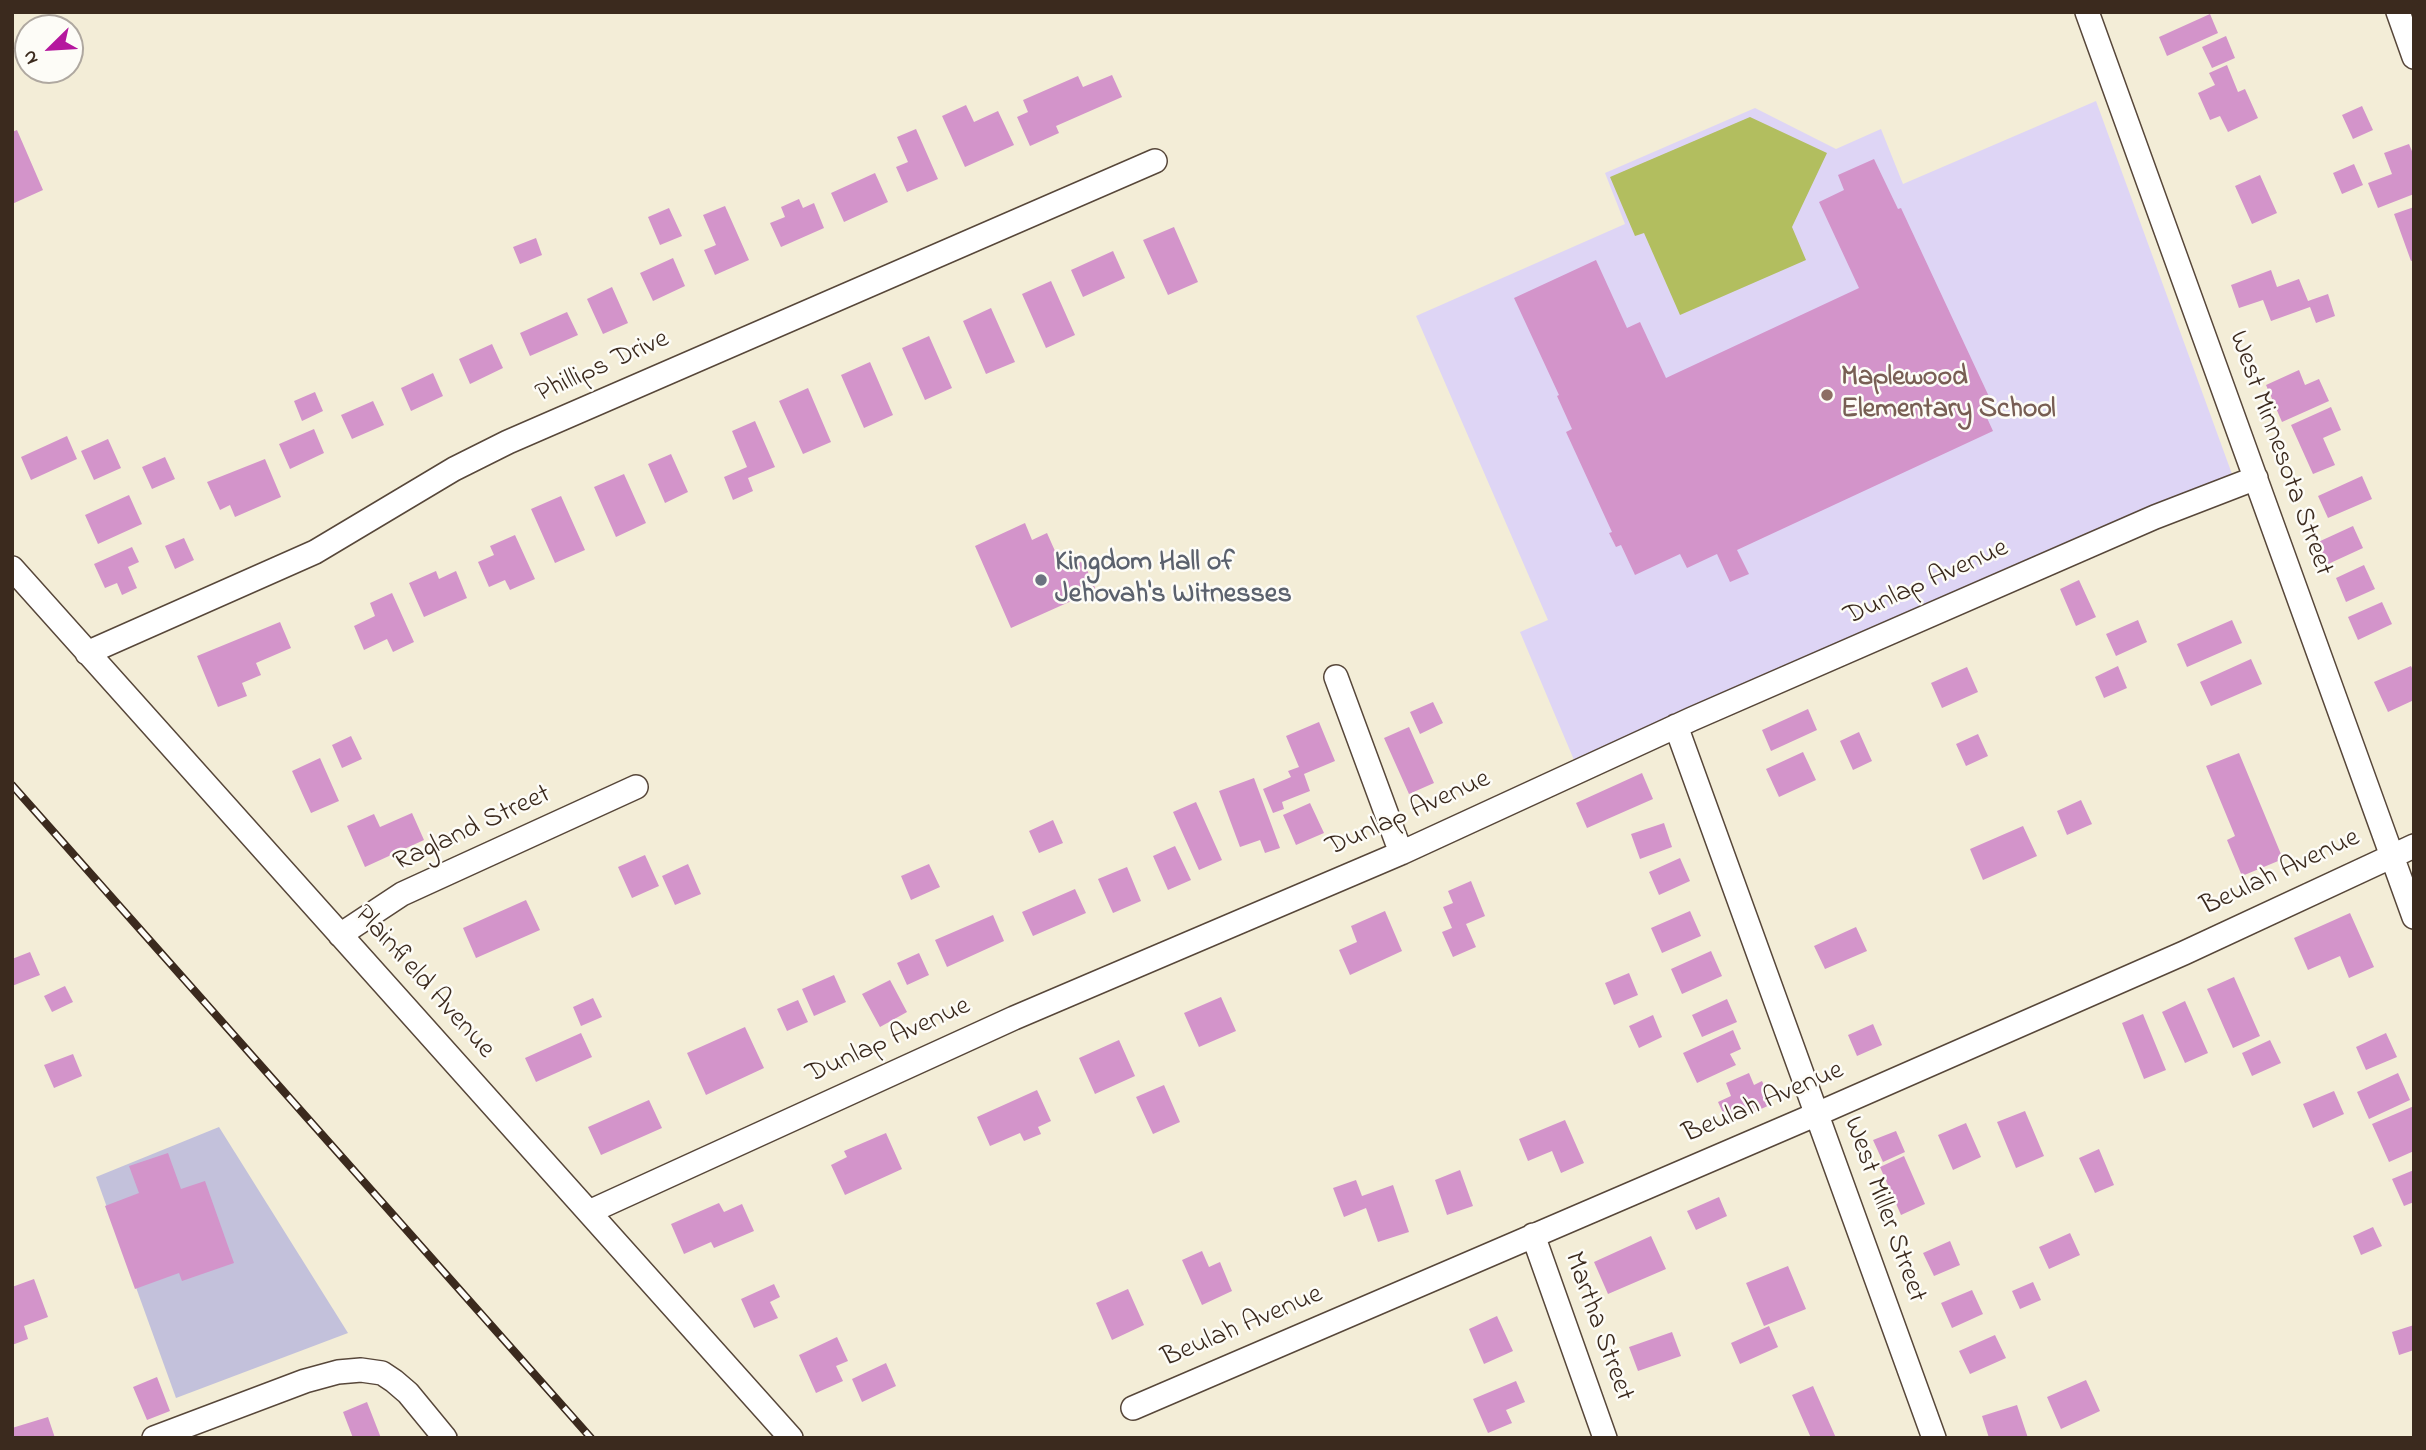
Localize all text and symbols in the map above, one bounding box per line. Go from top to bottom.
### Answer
north arrow [14,14,84,84]
text: N [16,46,46,68]
street label: Phillips Drive [531,324,675,412]
street label: West Minnesota Street [2219,327,2339,581]
place label: Maplewood Elementary School [1841,362,2056,428]
marker: Maplewood Elementary School [1819,387,1835,403]
street label: Dunlap Avenue [1840,533,2014,635]
place label: Kingdom Hall of Jehovah's Witnesses [1055,547,1292,613]
marker: Kingdom Hall of Jehovah's Witnesses [1033,572,1049,588]
street label: Dunlap Avenue [1322,764,1496,866]
street label: Ragland Street [389,779,557,881]
street label: Beulah Avenue [2196,823,2366,925]
street label: Plainfield Avenue [345,899,501,1067]
street label: Dunlap Avenue [802,991,976,1093]
street label: Beulah Avenue [1679,1055,1849,1153]
street label: West Miller Street [1834,1113,1932,1307]
street label: Martha Street [1555,1248,1639,1406]
street label: Beulah Avenue [1158,1279,1328,1377]

